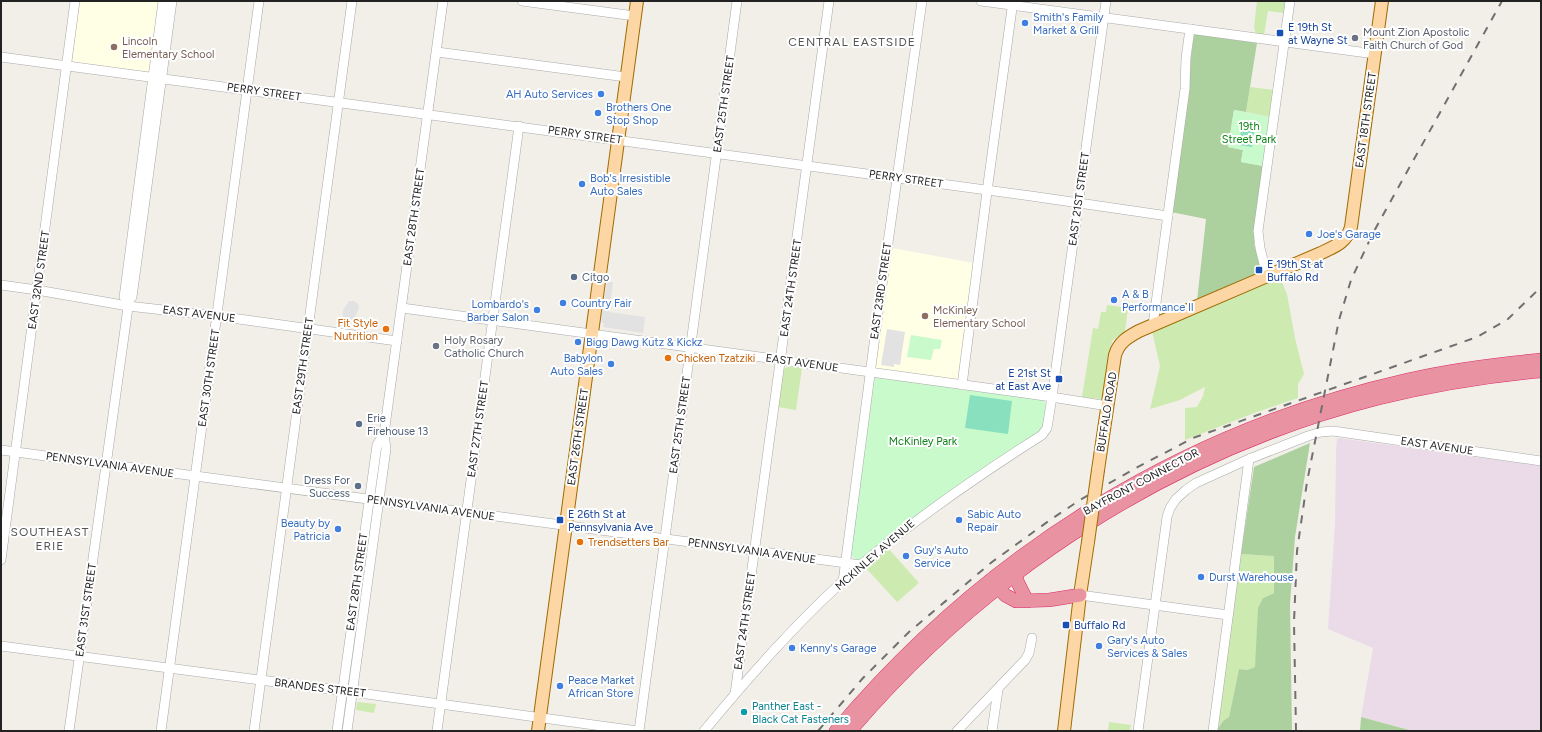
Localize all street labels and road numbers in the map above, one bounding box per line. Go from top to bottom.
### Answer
street label: EAST 25TH STREET [711,55,737,153]
street label: EAST 18TH STREET [1353,71,1379,169]
street label: PERRY STREET [226,80,302,104]
street label: PERRY STREET [547,123,623,147]
street label: EAST 21ST STREET [1066,151,1092,247]
street label: EAST 28TH STREET [401,167,427,267]
street label: PERRY STREET [868,167,944,191]
street label: EAST 32ND STREET [26,230,52,330]
street label: EAST 24TH STREET [778,238,804,338]
street label: EAST 23RD STREET [868,242,894,340]
street label: EAST AVENUE [162,303,236,325]
street label: EAST 29TH STREET [290,317,316,415]
street label: EAST 30TH STREET [196,328,222,428]
street label: EAST AVENUE [765,351,839,375]
street label: BUFFALO ROAD [1094,371,1120,453]
street label: EAST 25TH STREET [667,376,693,474]
street label: EAST 27TH STREET [465,380,491,478]
street label: EAST 26TH STREET [565,388,591,486]
street label: EAST AVENUE [1400,434,1474,458]
street label: BAYFRONT CONNECTOR [1081,446,1201,518]
street label: PENNSYLVANIA AVENUE [45,450,175,480]
street label: PENNSYLVANIA AVENUE [366,493,496,523]
street label: MCKINLEY AVENUE [833,517,917,593]
street label: EAST 28TH STREET [344,532,370,632]
street label: PENNSYLVANIA AVENUE [687,536,817,566]
street label: EAST 31ST STREET [73,562,99,658]
street label: EAST 24TH STREET [732,571,758,671]
street label: BRANDES STREET [274,676,366,700]

